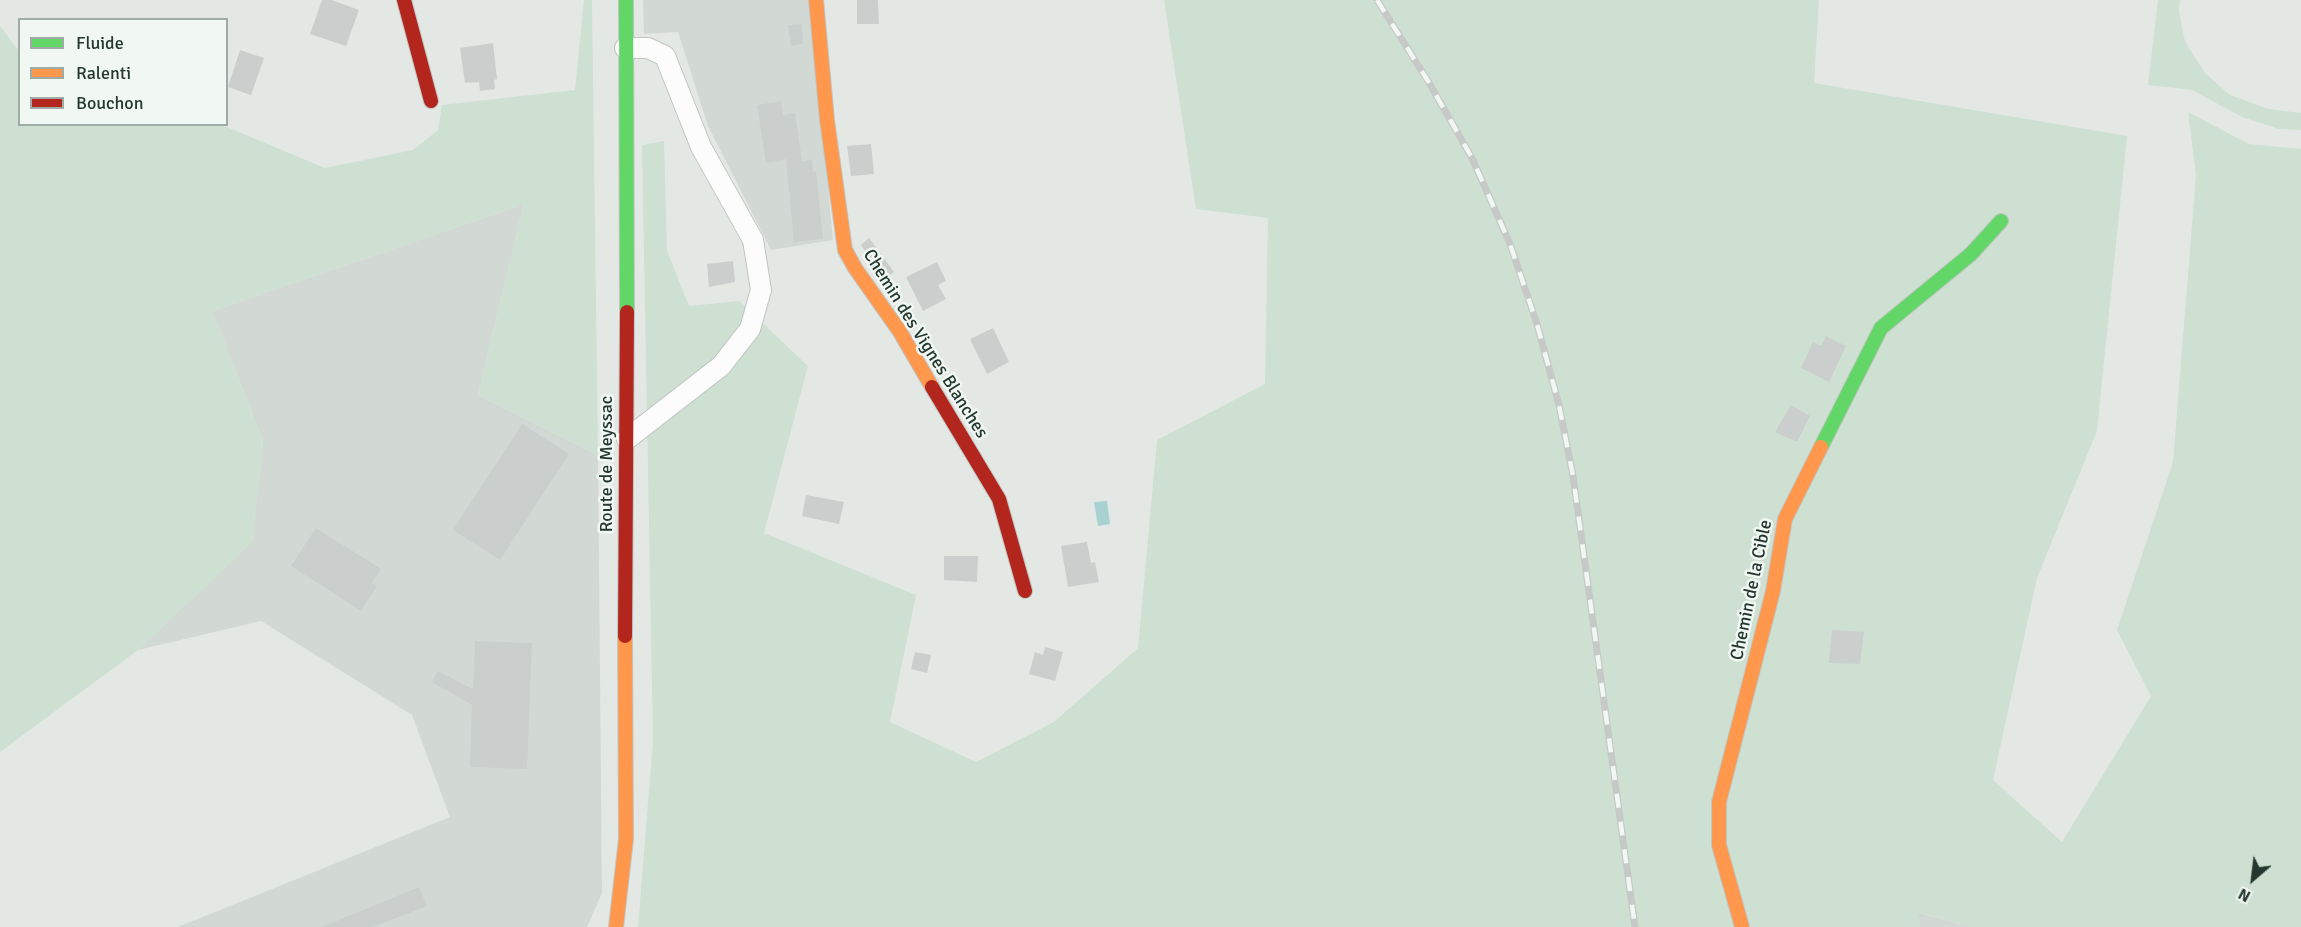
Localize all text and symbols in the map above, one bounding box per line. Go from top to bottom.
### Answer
legend [18,18,228,126]
text: Fluide [76,32,124,54]
text: Ralenti [76,62,131,84]
text: Bouchon [76,92,144,114]
street label: Chemin des Vignes Blanches [858,246,992,442]
street label: Route de Meyssac [596,396,618,532]
street label: Chemin de la Cible [1727,518,1777,662]
north arrow [2223,849,2283,909]
text: N [2235,883,2254,906]

